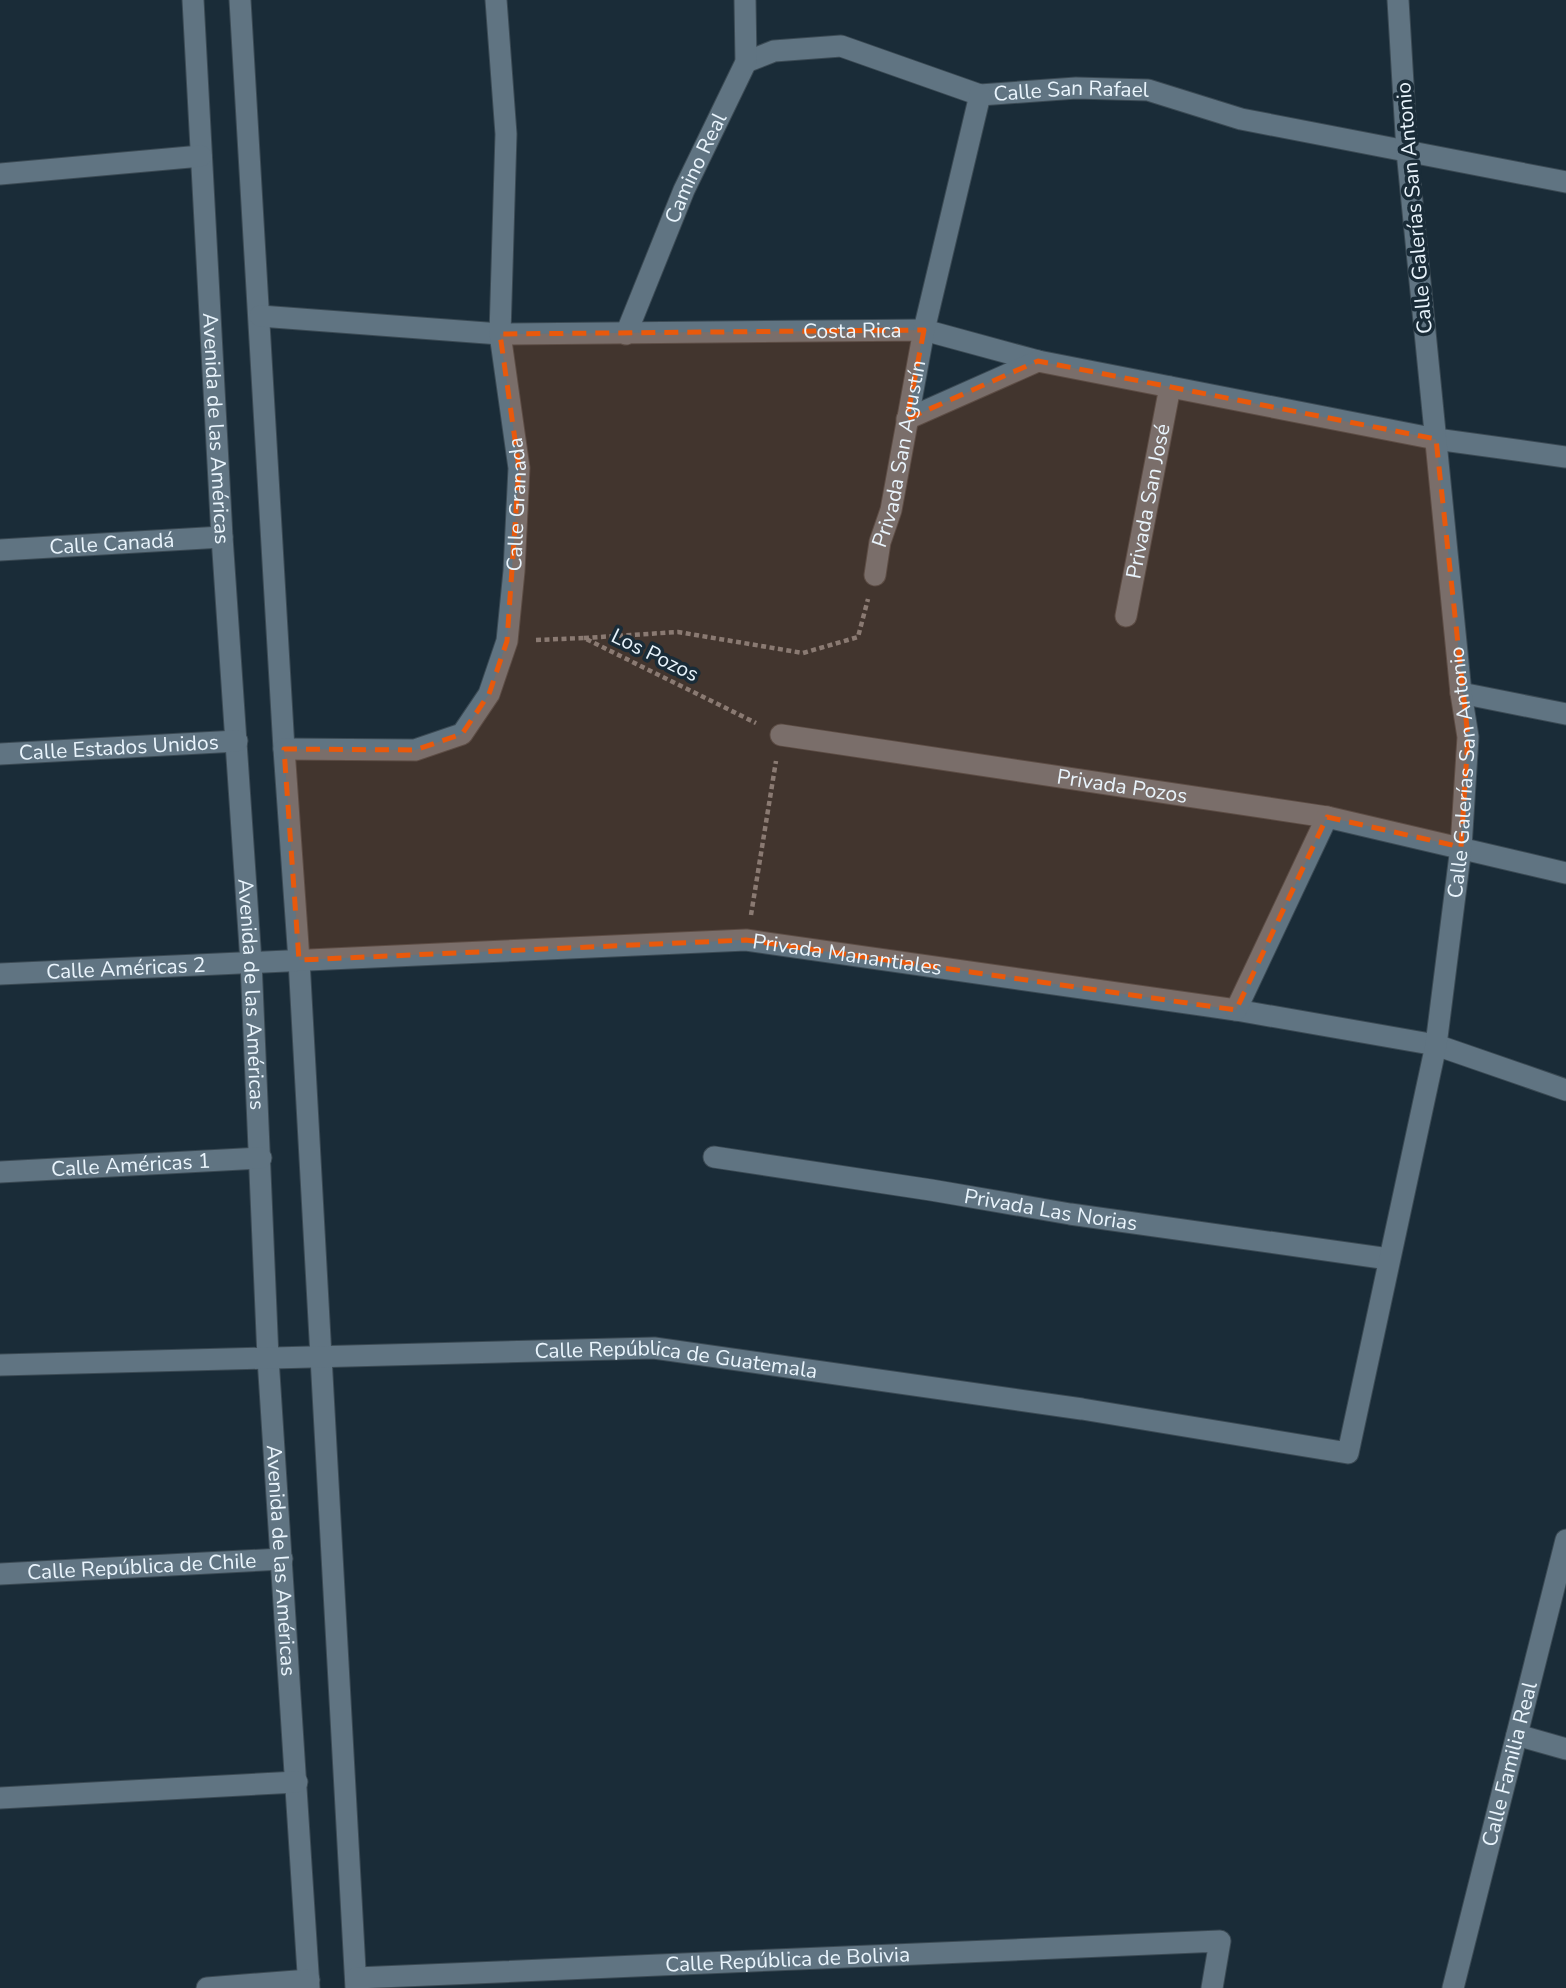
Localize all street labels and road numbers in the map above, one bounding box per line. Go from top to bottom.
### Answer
street label: Calle San Rafael [992,74,1150,108]
street label: Calle Galerías San Antonio [1389,81,1439,335]
street label: Camino Real [658,107,734,228]
street label: Avenida de las Américas [196,312,236,545]
street label: Costa Rica [803,316,902,345]
street label: Privada San Agustín [865,358,932,551]
street label: Privada San José [1119,421,1177,581]
street label: Calle Granada [500,436,533,572]
street label: Calle Canadá [48,526,175,561]
street label: Los Pozos [607,622,703,688]
street label: Calle Galerías San Antonio [1441,645,1482,900]
street label: Calle Estados Unidos [18,728,219,767]
street label: Privada Pozos [1055,763,1189,810]
street label: Avenida de las Américas [231,878,271,1111]
street label: Privada Manantiales [751,927,944,982]
street label: Calle Américas 2 [45,951,206,986]
street label: Calle Américas 1 [50,1147,211,1183]
street label: Privada Las Norias [962,1182,1139,1237]
street label: Calle República de Guatemala [534,1334,819,1385]
street label: Avenida de las Américas [260,1444,303,1677]
street label: Calle República de Chile [26,1546,257,1587]
street label: Calle Familia Real [1475,1678,1544,1849]
street label: Calle República de Bolivia [665,1940,911,1979]

